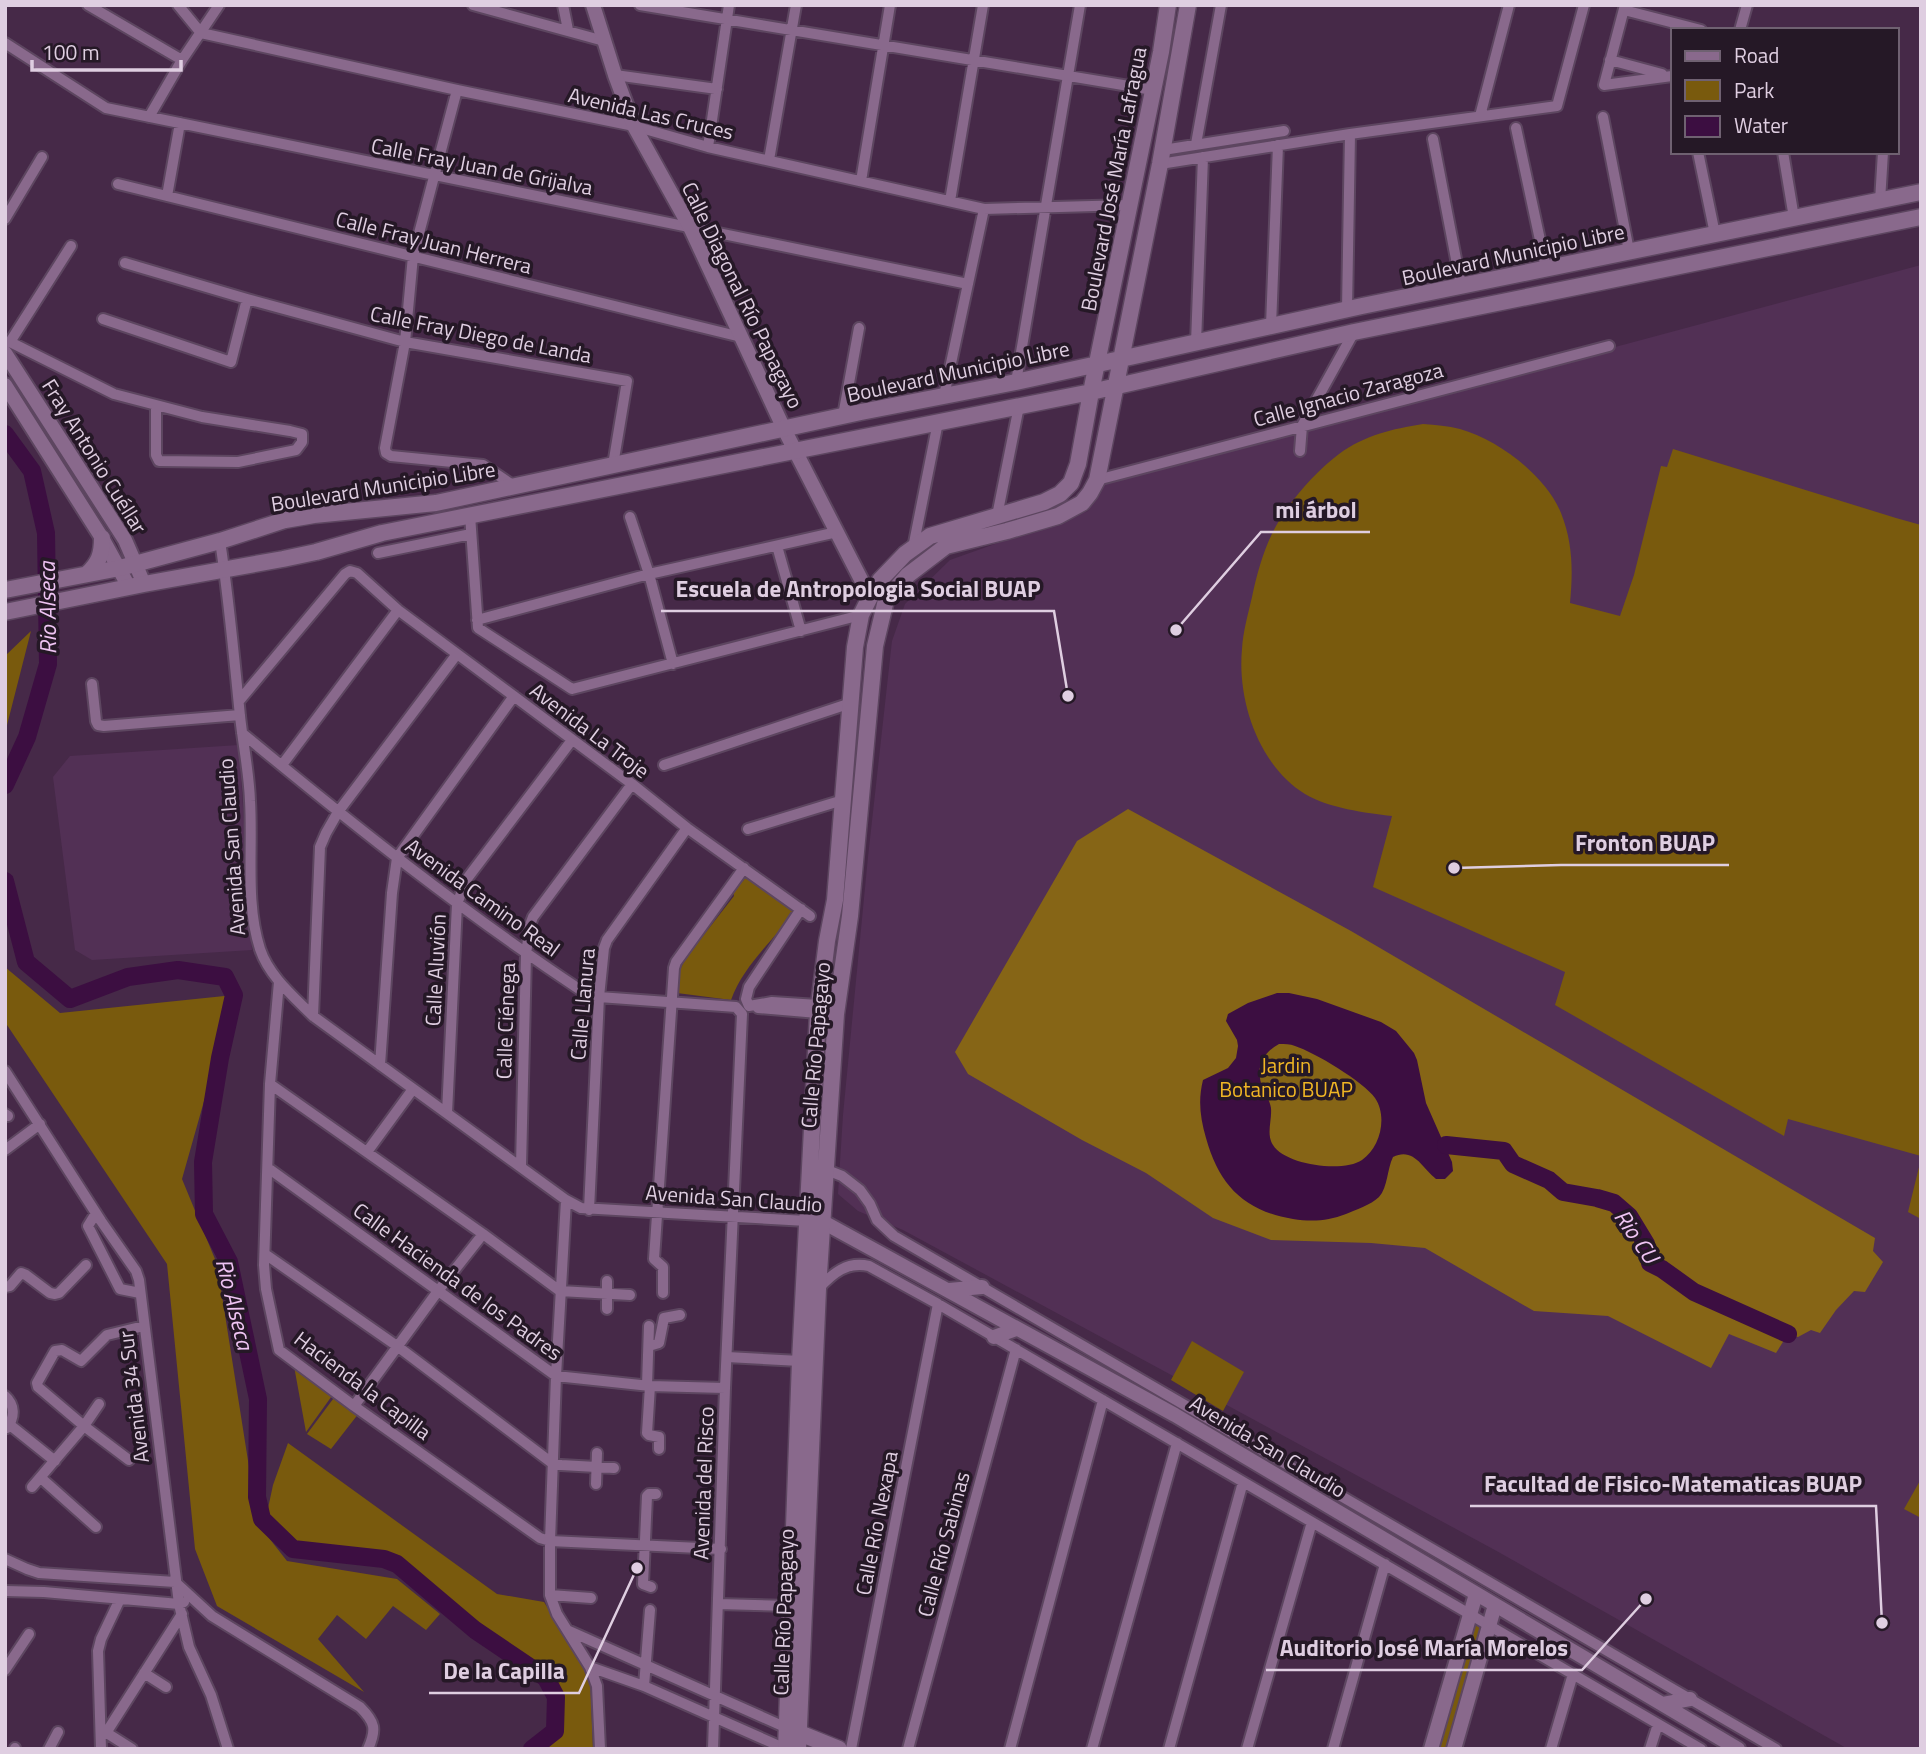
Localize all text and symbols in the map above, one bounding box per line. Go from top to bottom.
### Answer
scale bar [32,28,180,72]
legend [1671,28,1898,154]
text: 100 m [42,36,99,68]
text: Road [1734,39,1779,71]
street label: Boulevard José María Lafragua [1072,44,1154,314]
text: Park [1734,74,1774,106]
street label: Avenida Las Cruces [565,78,737,148]
text: Water [1734,109,1788,141]
street label: Calle Fray Juan de Grijalva [368,129,596,203]
street label: Calle Diagonal Río Papagayo [674,176,812,414]
street label: Calle Fray Juan Herrera [333,202,536,282]
street label: Boulevard Municipio Libre [1399,215,1627,293]
street label: Calle Fray Diego de Landa [368,297,595,371]
street label: Boulevard Municipio Libre [844,332,1072,410]
street label: Calle Ignacio Zaragoza [1250,353,1447,435]
street label: Fray Antonio Cuéllar [34,372,156,540]
street label: Boulevard Municipio Libre [268,452,498,520]
callout: mi árbol [1261,488,1370,532]
text: mi árbol [1275,492,1357,527]
water label: Rio Alseca [29,560,65,655]
callout: Escuela de Antropologia Social BUAP [661,567,1054,611]
text: Escuela de Antropologia Social BUAP [676,571,1041,606]
street label: Avenida La Troje [523,674,657,786]
street label: Avenida San Claudio [209,757,253,937]
callout: Fronton BUAP [1561,821,1729,865]
text: Fronton BUAP [1575,825,1715,860]
street label: Avenida Camino Real [399,830,567,964]
street label: Calle Aluvión [416,913,454,1027]
street label: Calle Llanura [561,946,603,1061]
street label: Calle Río Papagayo [792,961,838,1129]
street label: Calle Ciénega [487,962,523,1080]
park label: Jardin Botanico BUAP [1219,1049,1353,1105]
street label: Avenida San Claudio [644,1176,824,1220]
street label: Calle Hacienda de los Padres [347,1194,569,1368]
water label: Rio CU [1606,1202,1669,1272]
water label: Rio Alseca [207,1255,264,1355]
street label: Hacienda la Capilla [288,1323,439,1448]
street label: Avenida 34 Sur [109,1329,157,1465]
street label: Avenida San Claudio [1184,1387,1352,1505]
street label: Avenida del Risco [684,1406,722,1560]
street label: Calle Río Nexapa [846,1448,906,1598]
callout: Facultad de Fisico-Matematicas BUAP [1470,1462,1876,1506]
text: Facultad de Fisico-Matematicas BUAP [1484,1466,1862,1501]
street label: Calle Río Sabinas [908,1468,978,1620]
street label: Calle Río Papagayo [764,1528,802,1696]
callout: Auditorio José María Morelos [1266,1626,1582,1670]
text: Auditorio José María Morelos [1280,1630,1568,1665]
callout: De la Capilla [429,1649,579,1693]
text: De la Capilla [443,1653,565,1688]

